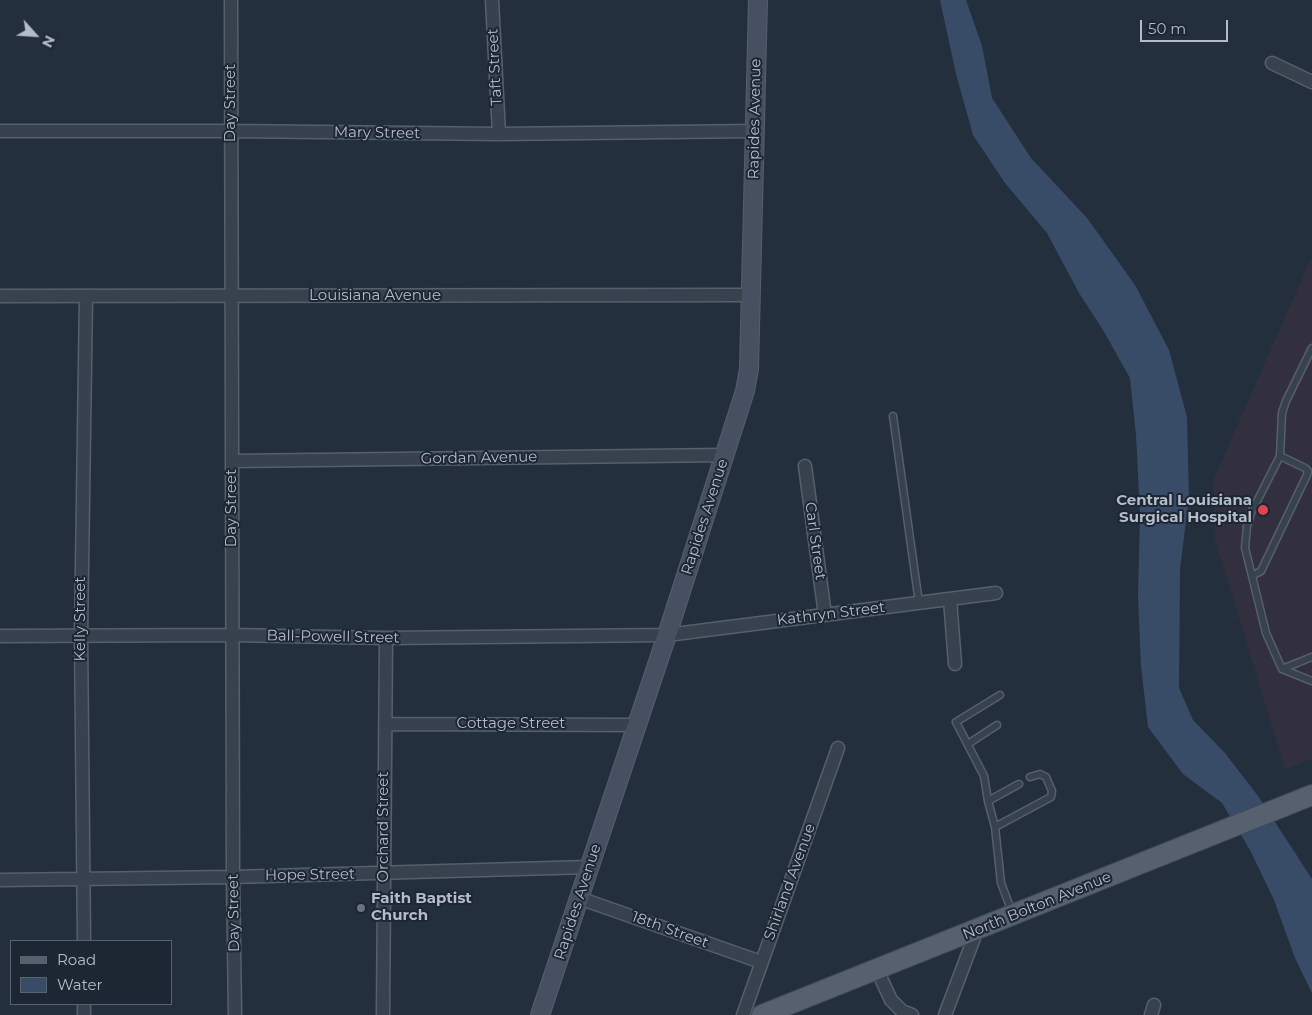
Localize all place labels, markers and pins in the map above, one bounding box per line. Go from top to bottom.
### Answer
place label: Central Louisiana Surgical Hospital [1116,492,1252,527]
marker: Central Louisiana Surgical Hospital [1256,503,1270,517]
place label: Faith Baptist Church [371,890,472,925]
marker: Faith Baptist Church [355,902,367,914]

